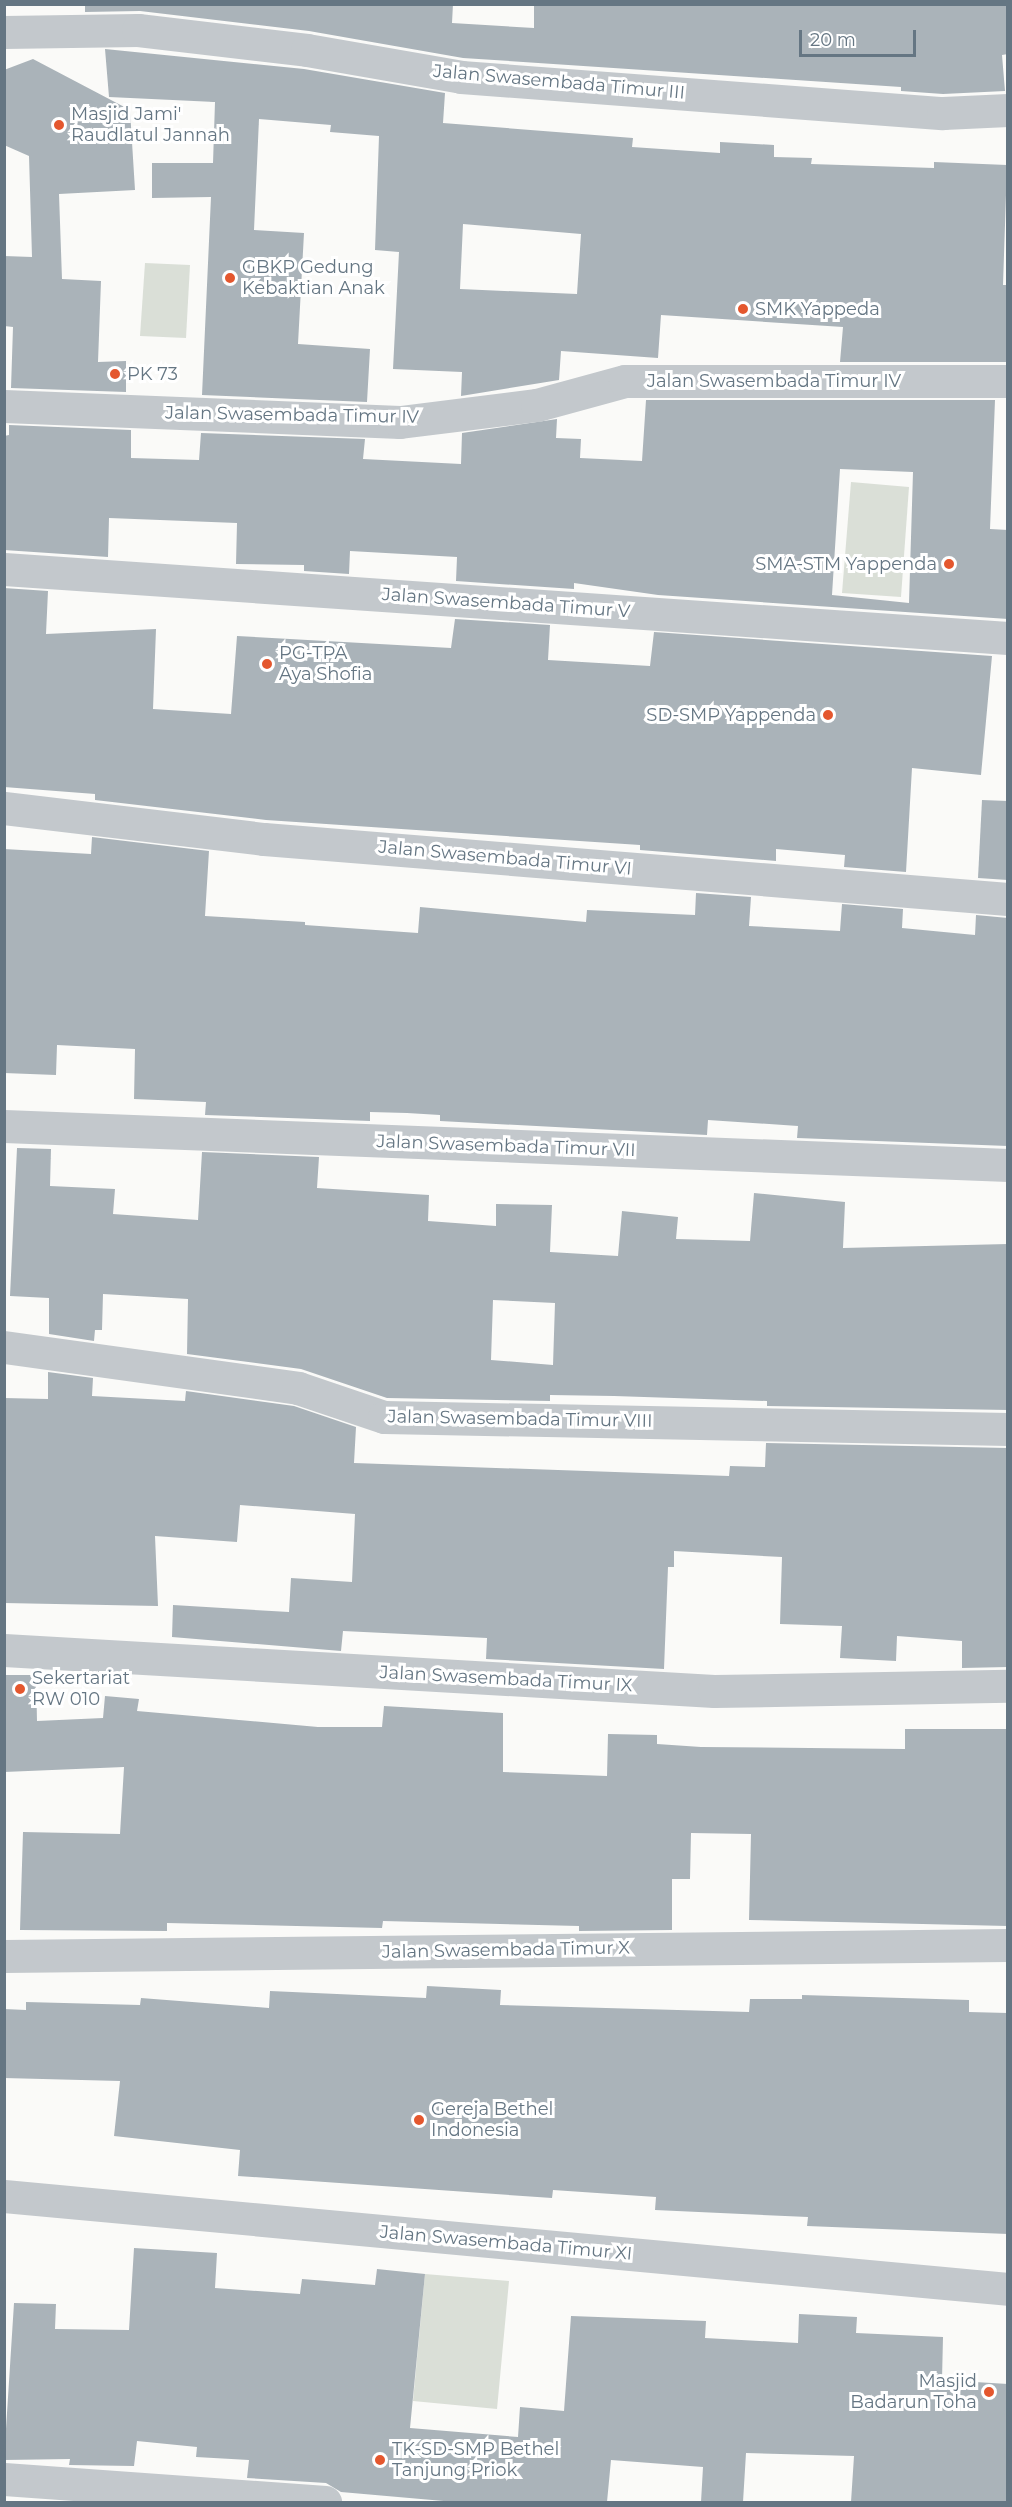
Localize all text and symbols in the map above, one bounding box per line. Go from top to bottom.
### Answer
scale bar [802,18,919,56]
text: 20 m [810,29,856,51]
street label: Jalan Swasembada Timur III [432,60,686,104]
place label: Masjid Jami' Raudlatul Jannah [71,104,230,146]
marker: Masjid Jami' Raudlatul Jannah [52,118,66,132]
place label: GBKP Gedung Kebaktian Anak [242,257,385,300]
marker: GBKP Gedung Kebaktian Anak [223,271,237,285]
place label: SMK Yappeda [755,298,880,320]
marker: SMK Yappeda [736,302,750,316]
place label: PK 73 [127,363,178,385]
marker: PK 73 [108,367,122,381]
street label: Jalan Swasembada Timur IV [647,370,901,392]
street label: Jalan Swasembada Timur IV [165,402,419,428]
place label: SMA-STM Yappenda [755,553,937,575]
marker: SMA-STM Yappenda [942,557,956,571]
street label: Jalan Swasembada Timur V [381,584,631,622]
place label: PG-TPA Aya Shofia [279,643,372,686]
marker: PG-TPA Aya Shofia [260,657,274,671]
place label: SD-SMP Yappenda [646,704,816,726]
marker: SD-SMP Yappenda [821,708,835,722]
street label: Jalan Swasembada Timur VI [378,836,632,880]
street label: Jalan Swasembada Timur VII [376,1131,636,1161]
street label: Jalan Swasembada Timur VIII [387,1406,653,1432]
street label: Jalan Swasembada Timur IX [379,1662,633,1696]
place label: Sekertariat RW 010 [32,1668,130,1710]
marker: Sekertariat RW 010 [13,1682,27,1696]
street label: Jalan Swasembada Timur X [382,1937,630,1963]
place label: Gereja Bethel Indonesia [431,2099,553,2142]
marker: Gereja Bethel Indonesia [412,2113,426,2127]
street label: Jalan Swasembada Timur XI [379,2221,633,2265]
place label: Masjid Badarun Toha [850,2371,977,2414]
marker: Masjid Badarun Toha [982,2385,996,2399]
place label: TK-SD-SMP Bethel Tanjung Priok [392,2439,559,2482]
marker: TK-SD-SMP Bethel Tanjung Priok [373,2453,387,2467]

